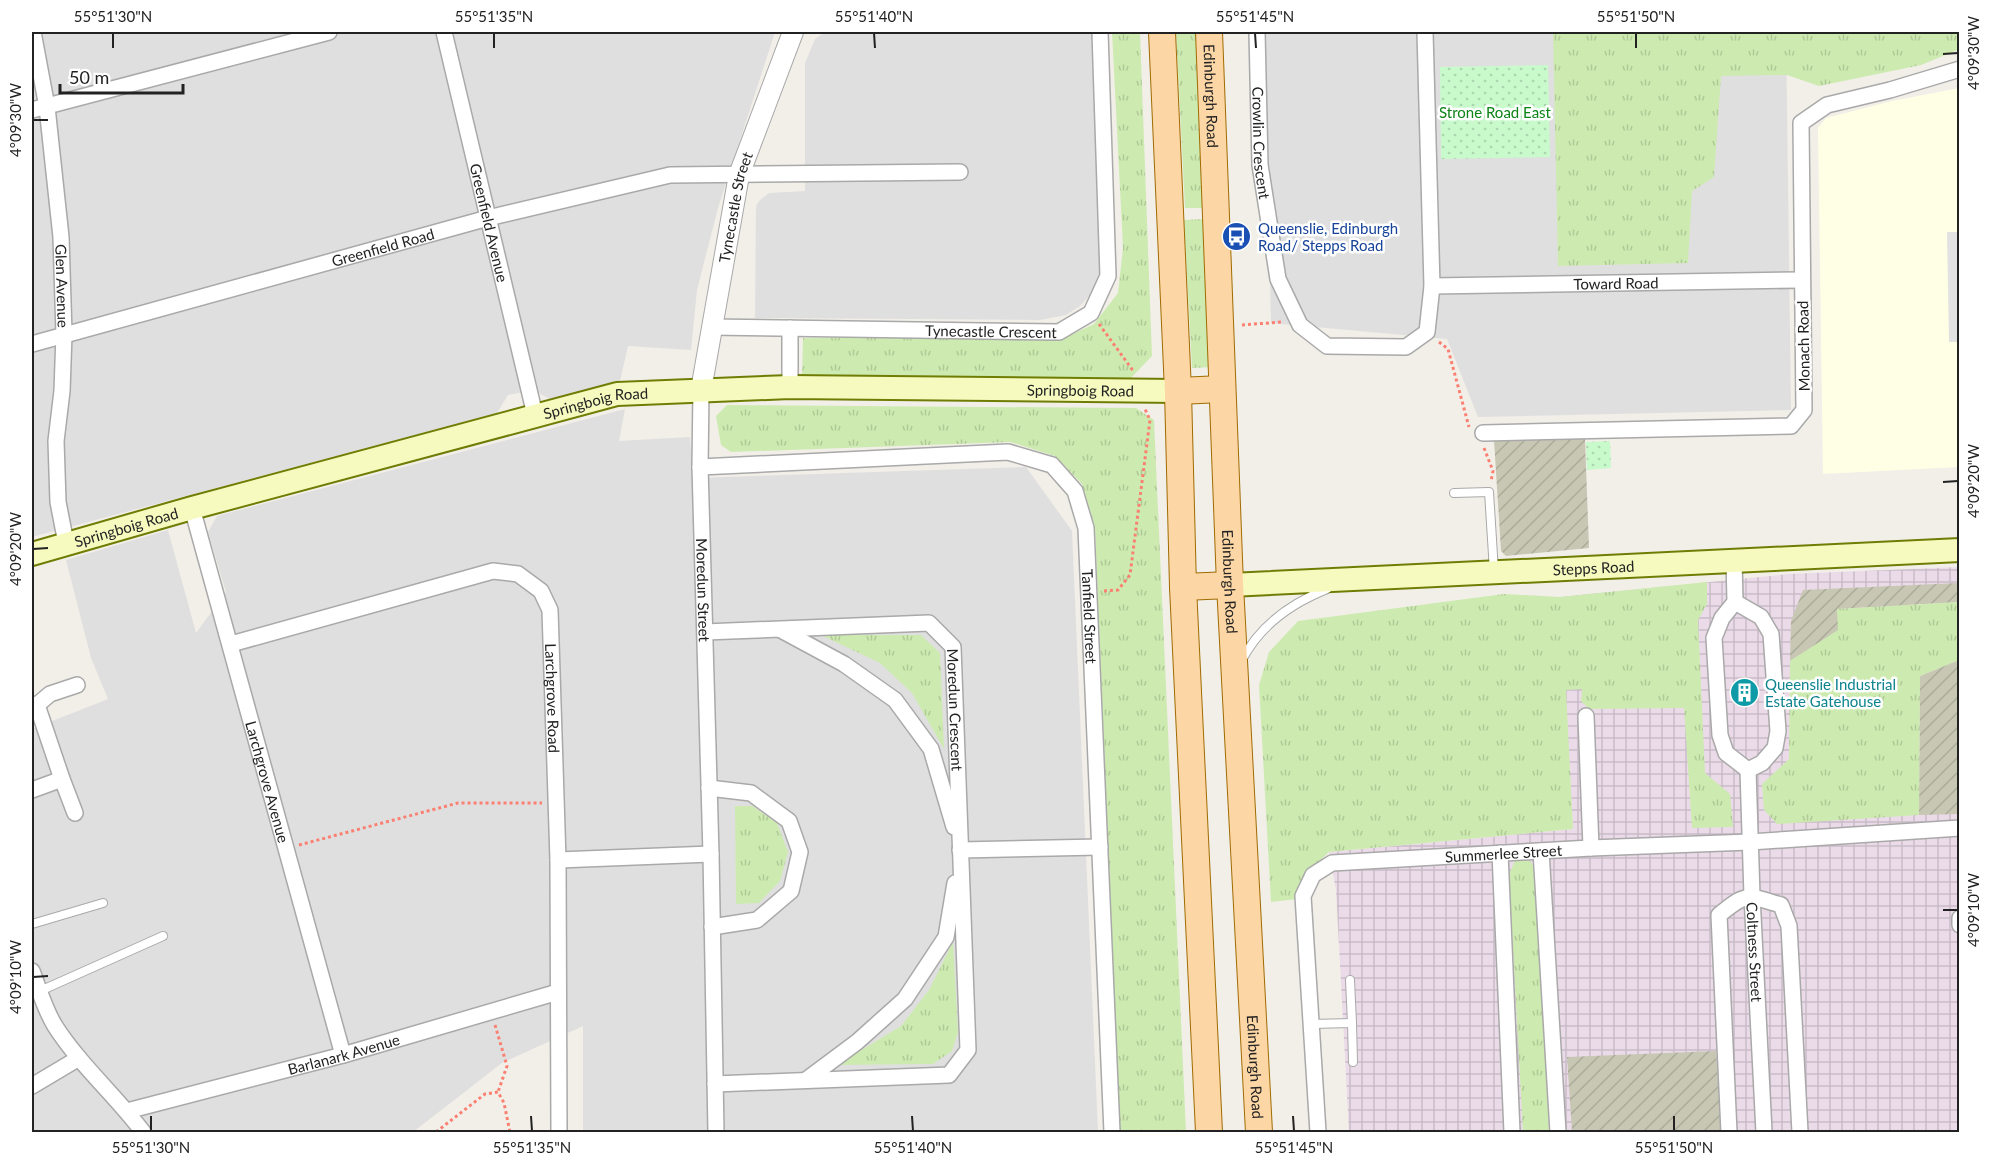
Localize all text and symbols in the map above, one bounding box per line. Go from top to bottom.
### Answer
text: 55°51'30"N [74,7,152,25]
text: 55°51'35"N [455,7,533,25]
text: 55°51'40"N [835,7,913,25]
text: 55°51'45"N [1216,7,1294,25]
text: 55°51'50"N [1597,7,1675,25]
text: 4°09'30"W [1964,16,1982,90]
street label: Edinburgh Road [1200,44,1222,148]
scale bar [60,57,183,95]
text: 50 m [69,66,109,88]
text: 4°09'30"W [6,83,24,157]
street label: Crowlin Crescent [1249,86,1274,201]
park label: Strone Road East [1439,103,1552,121]
street label: Tynecastle Street [715,149,756,264]
street label: Greenfield Avenue [466,161,512,284]
place label: Queenslie, Edinburgh Road/ Stepps Road [1258,219,1398,254]
bus stop icon: Queenslie, Edinburgh Road/ Stepps Road [1221,221,1253,253]
street label: Greenfield Road [330,224,436,270]
street label: Glen Avenue [52,244,73,328]
street label: Toward Road [1573,273,1659,293]
street label: Monach Road [1793,301,1813,391]
street label: Tynecastle Crescent [925,321,1058,341]
street label: Springboig Road [1027,380,1134,400]
street label: Springboig Road [541,384,648,422]
text: 4°09'20"W [1964,444,1982,518]
street label: Springboig Road [72,503,180,550]
text: 4°09'20"W [6,512,24,586]
street label: Edinburgh Road [1219,529,1242,634]
street label: Moredun Street [693,538,714,643]
street label: Stepps Road [1552,557,1635,579]
street label: Tanfield Street [1079,569,1101,665]
street label: Larchgrove Road [542,643,564,753]
street label: Moredun Crescent [944,648,967,772]
place label: Queenslie Industrial Estate Gatehouse [1765,675,1896,710]
building icon: Queenslie Industrial Estate Gatehouse [1728,677,1760,709]
street label: Larchgrove Avenue [242,719,293,845]
street label: Summerlee Street [1444,841,1563,865]
text: 4°09'10"W [1964,873,1982,947]
street label: Coltness Street [1743,901,1766,1003]
text: 4°09'10"W [6,940,24,1014]
street label: Edinburgh Road [1244,1014,1267,1119]
street label: Barlanark Avenue [286,1030,402,1078]
text: 55°51'30"N [112,1138,190,1156]
text: 55°51'35"N [493,1138,571,1156]
text: 55°51'40"N [874,1138,952,1156]
text: 55°51'45"N [1255,1138,1333,1156]
text: 55°51'50"N [1635,1138,1713,1156]

